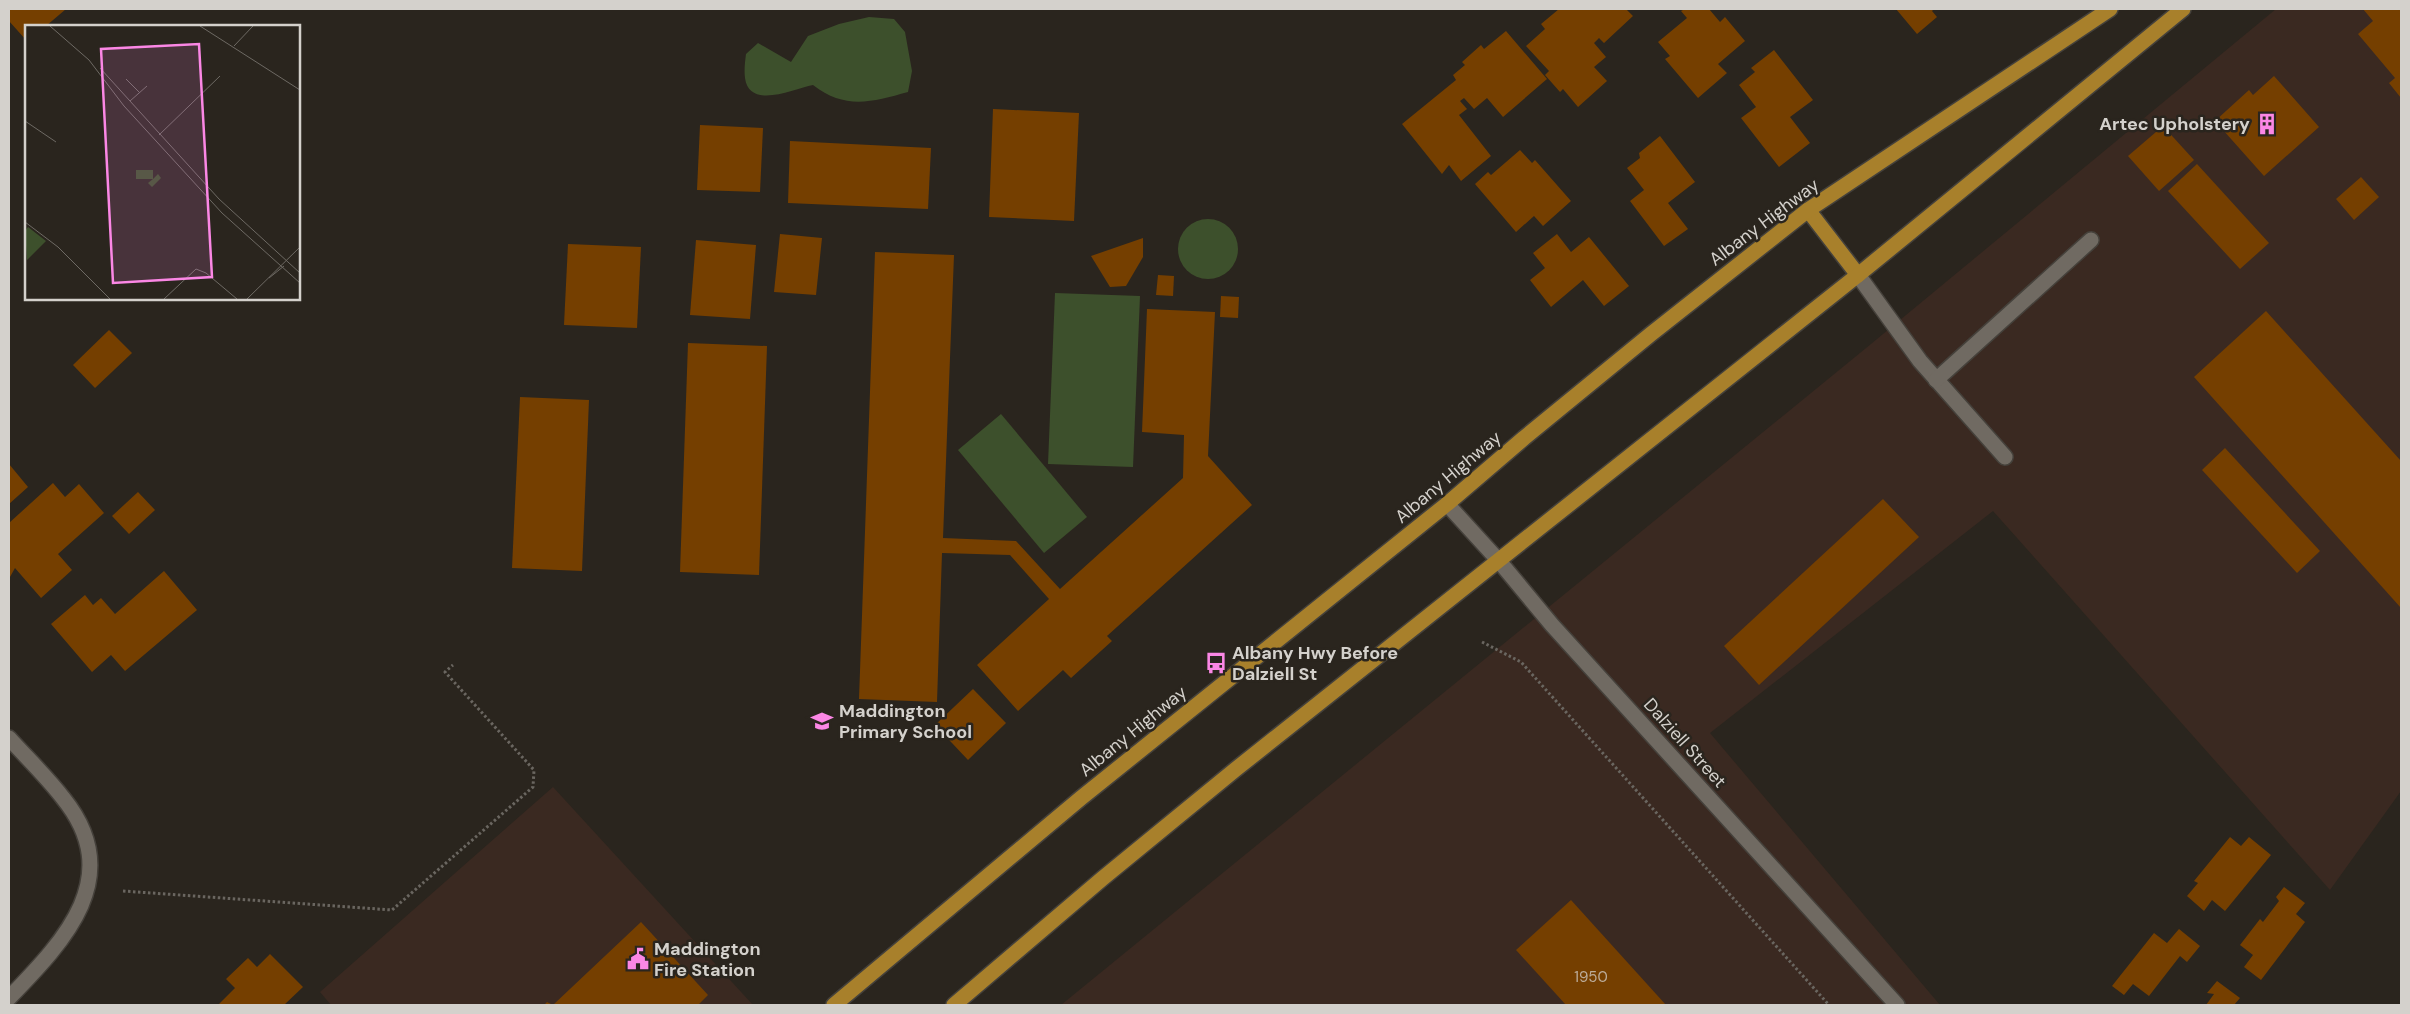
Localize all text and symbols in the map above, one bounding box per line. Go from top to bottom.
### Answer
inset map [25,25,300,300]
building icon: Artec Upholstery [2254,111,2280,137]
place label: Artec Upholstery [2099,112,2250,136]
street label: Albany Highway [1704,173,1824,271]
street label: Albany Highway [1390,425,1506,529]
place label: Albany Hwy Before Dalziell St [1232,641,1398,686]
bus stop icon: Albany Hwy Before Dalziell St [1203,650,1229,676]
street label: Albany Highway [1074,680,1192,782]
street label: Dalziell Street [1638,693,1732,793]
place label: Maddington Primary School [839,699,972,744]
school or university icon: Maddington Primary School [809,708,835,734]
place label: Maddington Fire Station [654,937,761,982]
public building icon: Maddington Fire Station [625,946,651,972]
house number: 1950 [1574,967,1608,987]

